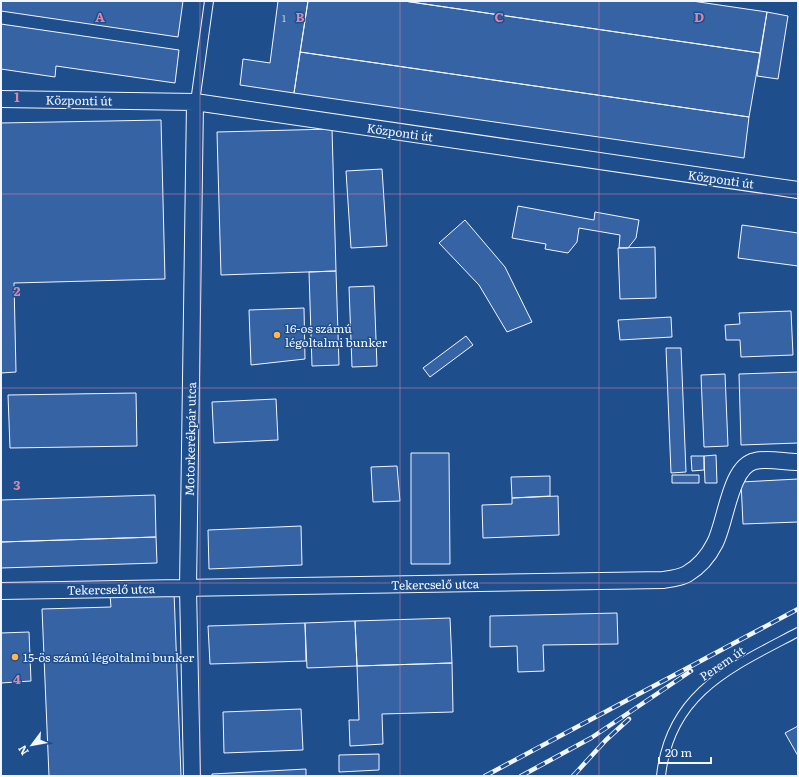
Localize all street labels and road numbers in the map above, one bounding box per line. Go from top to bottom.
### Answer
street label: Központi út [45,90,113,110]
street label: Központi út [366,118,435,146]
street label: Központi út [687,165,756,193]
street label: Motorkerékpár utca [180,381,200,496]
street label: Tekercselő utca [391,574,480,594]
street label: Tekercselő utca [67,579,156,599]
street label: Perem út [696,641,748,685]

